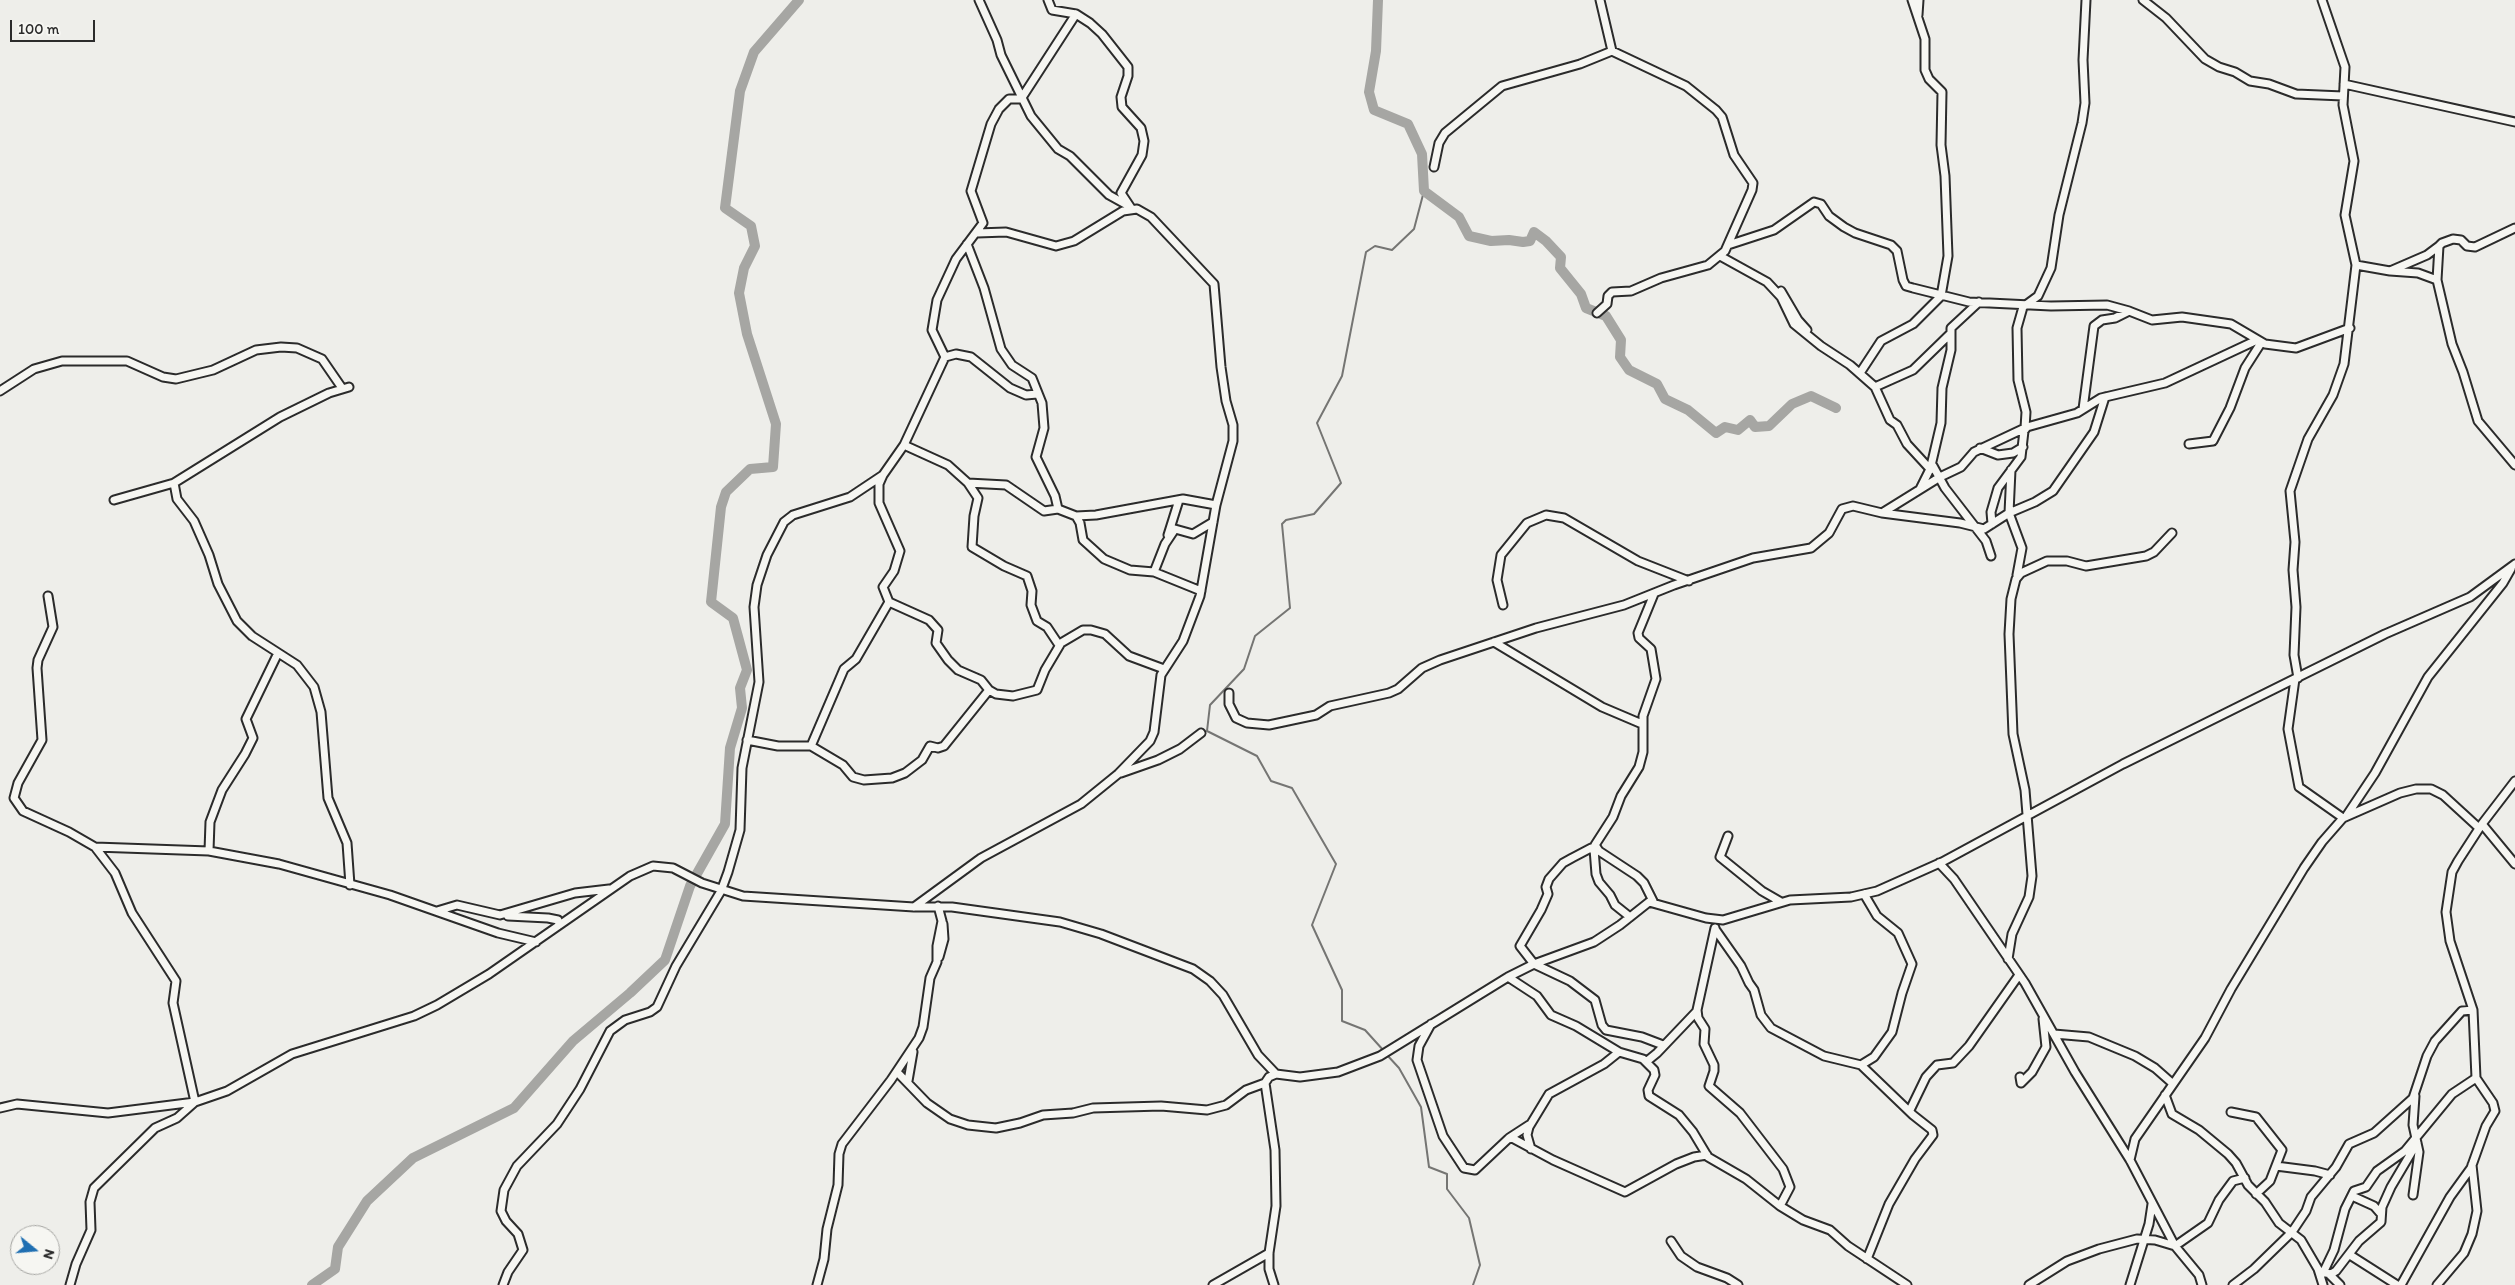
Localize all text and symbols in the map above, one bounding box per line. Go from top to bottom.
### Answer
scale bar [12,10,98,42]
text: 100 m [18,20,59,38]
north arrow [10,1225,60,1275]
text: N [39,1247,58,1261]

